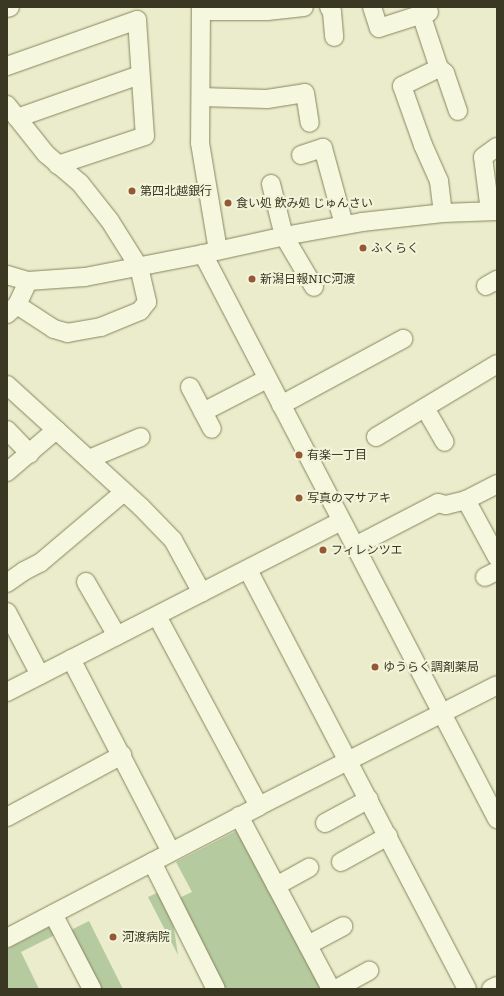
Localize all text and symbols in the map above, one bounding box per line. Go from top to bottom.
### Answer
place label: 第四北越銀行 [140,184,212,198]
marker: 第四北越銀行 [127,186,137,196]
place label: 食い処 飲み処 じゅんさい [236,196,373,210]
marker: 食い処 飲み処 じゅんさい [223,198,233,208]
place label: ふくらく [371,241,419,255]
marker: ふくらく [358,243,368,253]
place label: 新潟日報NIC河渡 [260,272,355,286]
marker: 新潟日報NIC河渡 [247,274,257,284]
place label: 有楽一丁目 [307,448,367,462]
marker: 有楽一丁目 [294,450,304,460]
place label: 写真のマサアキ [307,491,391,505]
marker: 写真のマサアキ [294,493,304,503]
place label: フィレンツエ [331,543,403,557]
marker: フィレンツエ [318,545,328,555]
place label: ゆうらく調剤薬局 [383,660,479,674]
marker: ゆうらく調剤薬局 [370,662,380,672]
place label: 河渡病院 [122,930,170,944]
marker: 河渡病院 [107,931,119,943]

